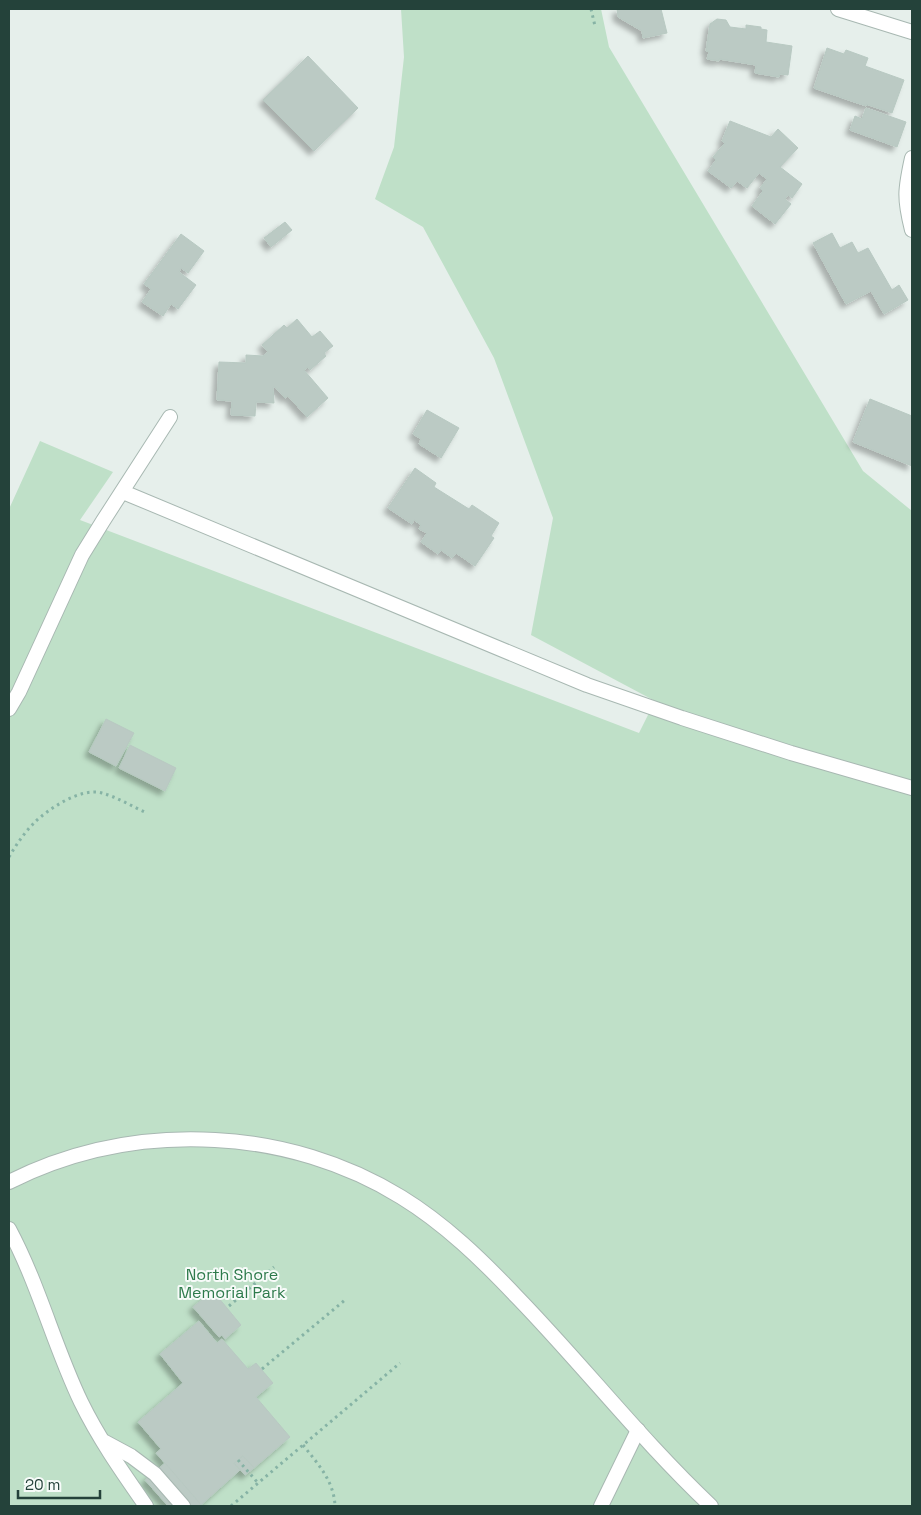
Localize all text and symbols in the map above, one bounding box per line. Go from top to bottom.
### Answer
park label: North Shore Memorial Park [178,1264,286,1303]
scale bar [18,1468,100,1500]
text: 20 m [25,1475,60,1494]

